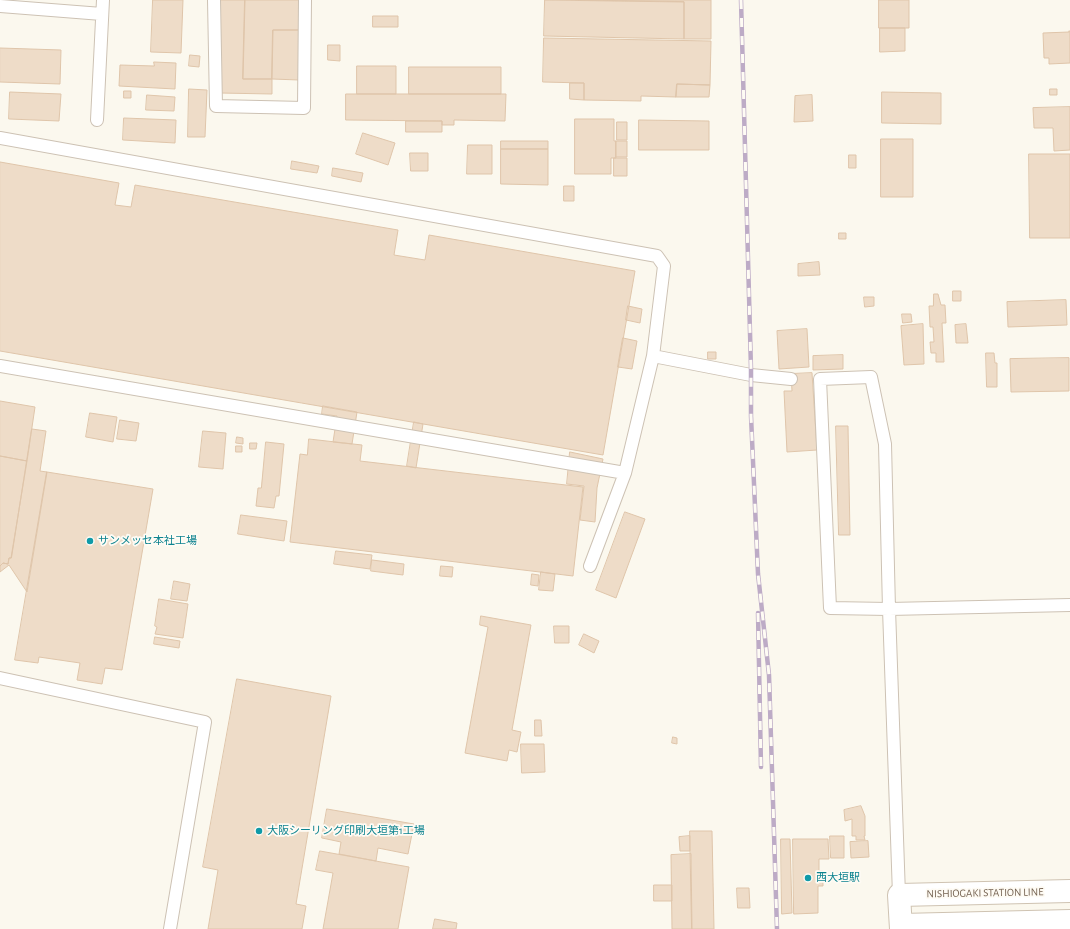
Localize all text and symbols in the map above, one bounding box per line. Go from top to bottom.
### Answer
place label: サンメッセ本社工場 [98,534,197,548]
marker: サンメッセ本社工場 [85,536,95,546]
place label: 大阪シーリング印刷大垣第1工場 [267,824,425,838]
marker: 大阪シーリング印刷大垣第1工場 [254,826,264,836]
place label: 西大垣駅 [816,871,860,885]
marker: 西大垣駅 [803,873,813,883]
street label: NISHIOGAKI STATION LINE [926,885,1044,901]

